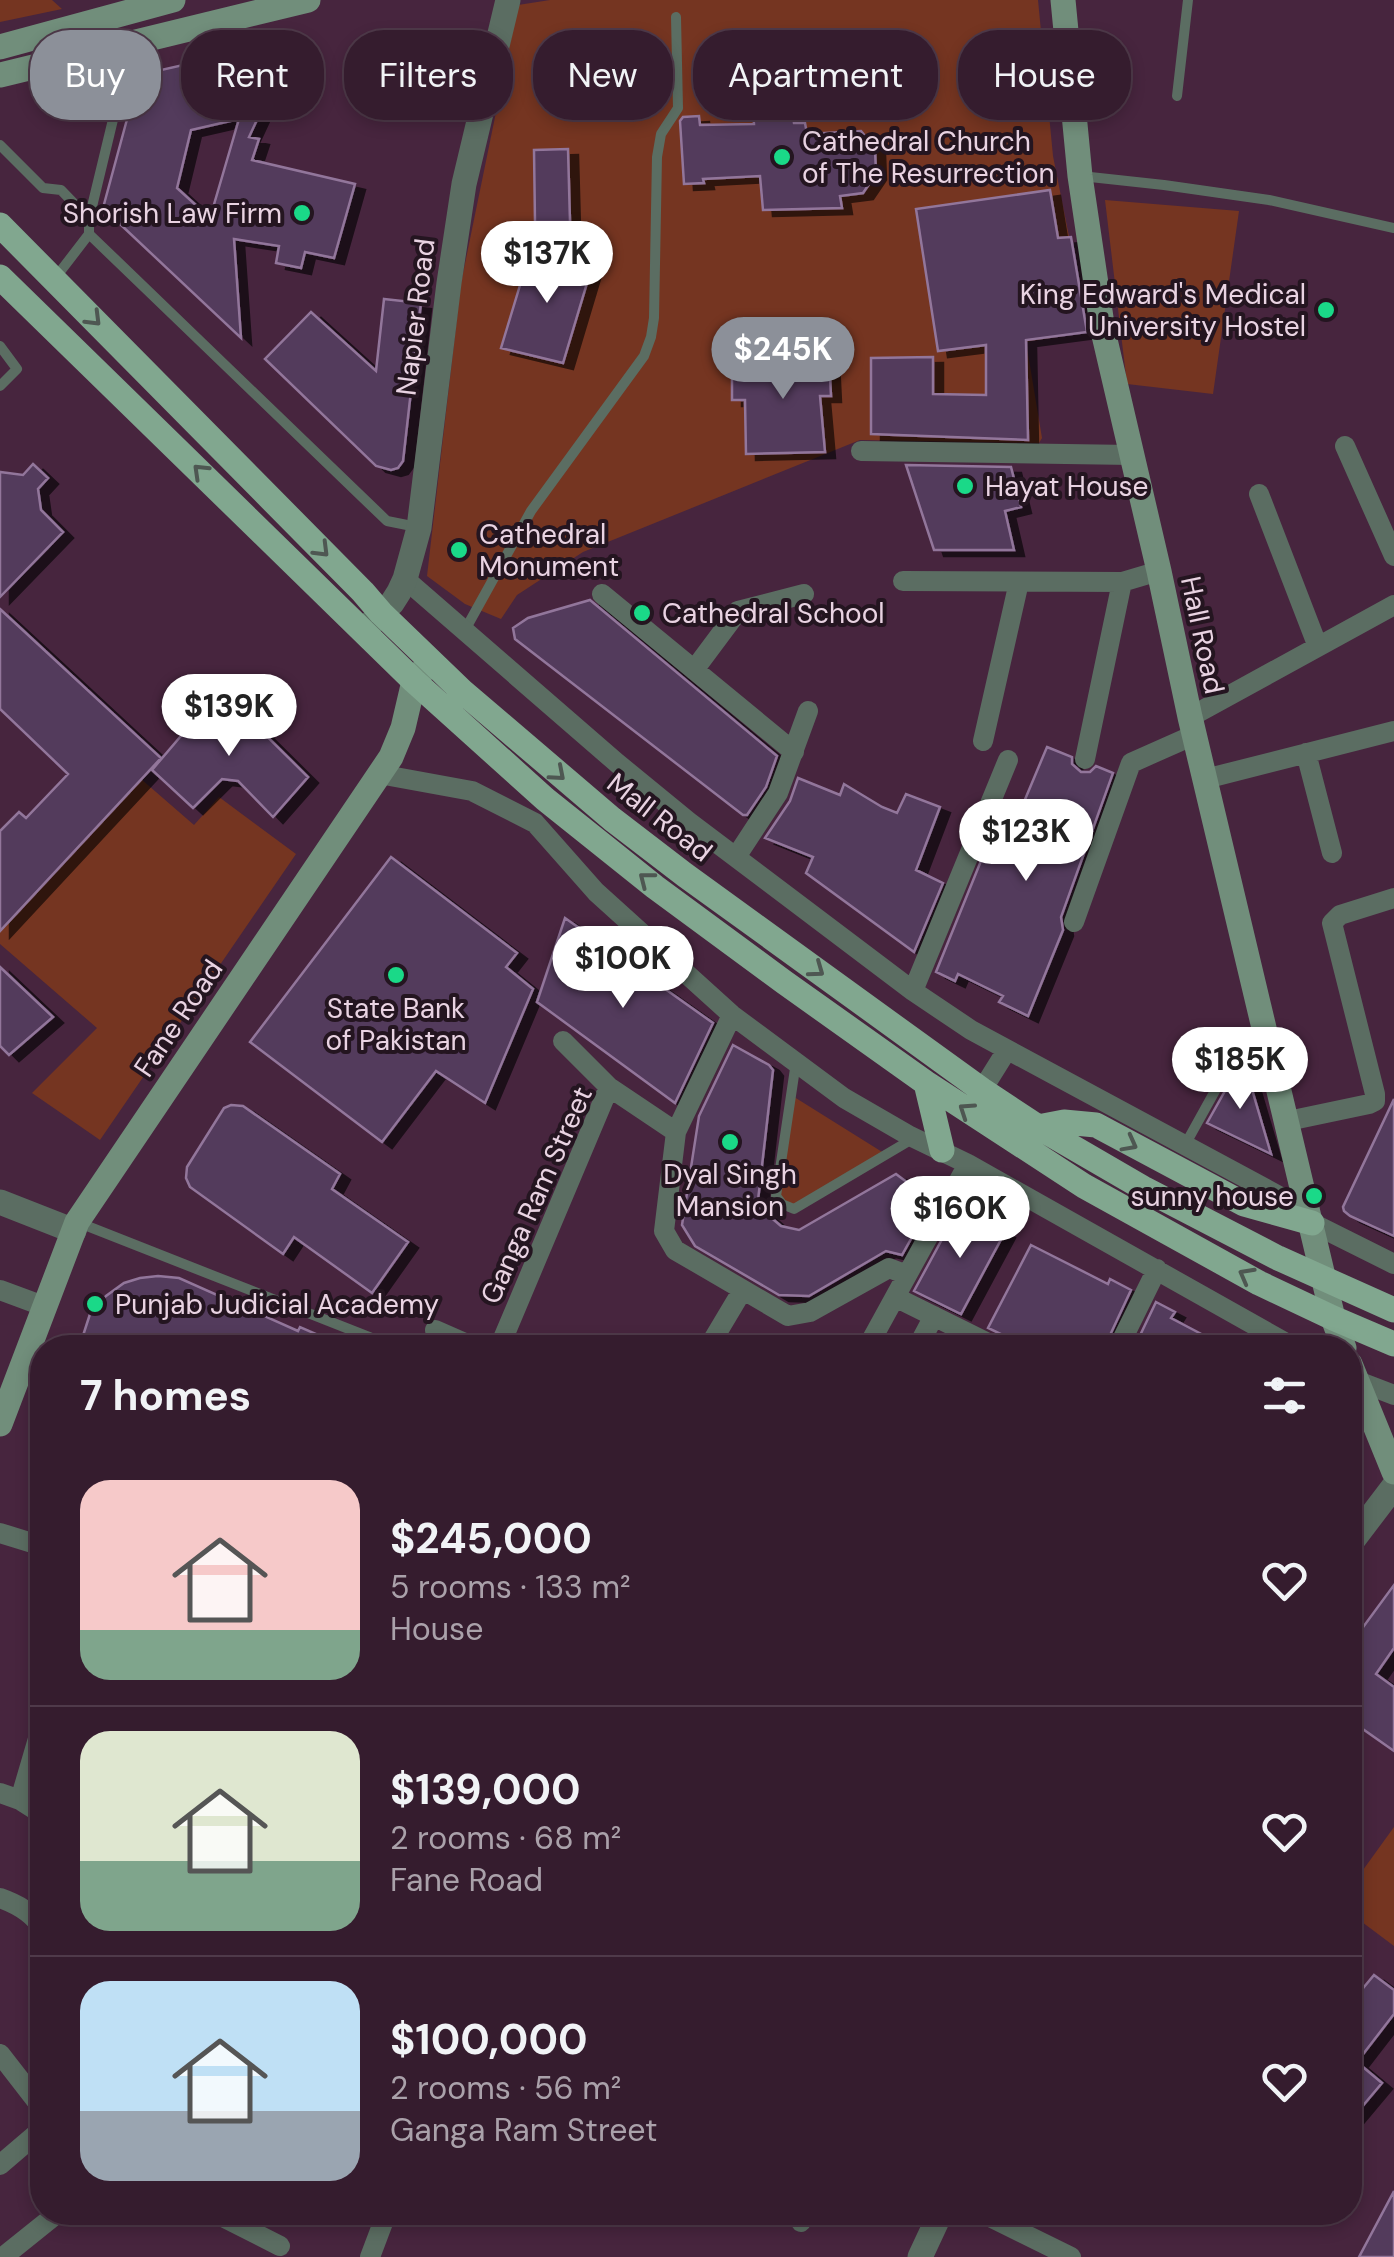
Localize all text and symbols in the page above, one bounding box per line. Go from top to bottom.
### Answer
chip: Buy [30,30,161,120]
chip: Rent [181,30,324,120]
chip: Filters [344,30,513,120]
chip: New [533,30,673,120]
chip: Apartment [693,30,938,120]
chip: House [958,30,1131,120]
place label: Cathedral Church of The Resurrection [802,123,1055,192]
marker: Cathedral Church of The Resurrection [771,146,793,168]
place label: Shorish Law Firm [63,195,282,232]
marker: Shorish Law Firm [291,202,313,224]
pin: $137K [477,221,617,306]
text: $137K [503,232,591,274]
street label: Napier Road [388,237,443,398]
place label: King Edward's Medical University Hostel [1020,276,1306,345]
marker: King Edward's Medical University Hostel [1315,299,1337,321]
one-way arrow [82,308,100,326]
pin: $245K [713,317,853,402]
text: $245K [733,328,833,370]
one-way arrow [193,465,211,483]
place label: Hayat House [985,468,1149,505]
marker: Hayat House [954,475,976,497]
place label: Cathedral Monument [479,516,619,585]
one-way arrow [310,539,328,557]
marker: Cathedral Monument [448,539,470,561]
street label: Hall Road [1172,573,1233,697]
place label: Cathedral School [662,595,885,632]
marker: Cathedral School [631,602,653,624]
pin: $139K [159,674,299,759]
text: $139K [184,685,274,727]
one-way arrow [546,762,564,780]
street label: Mall Road [599,765,720,870]
pin: $123K [956,799,1096,884]
text: $123K [981,810,1071,852]
one-way arrow [639,873,657,891]
pin: $100K [553,926,693,1011]
text: $100K [575,937,671,979]
street label: Fane Road [126,952,231,1084]
one-way arrow [806,958,824,975]
marker: State Bank of Pakistan [385,964,407,986]
place label: State Bank of Pakistan [326,990,466,1059]
pin: $185K [1170,1027,1310,1112]
text: $185K [1194,1038,1286,1080]
street label: Ganga Ram Street [472,1081,601,1310]
one-way arrow [958,1104,976,1123]
marker: Dyal Singh Mansion [719,1131,741,1153]
one-way arrow [1119,1131,1137,1151]
place label: Dyal Singh Mansion [663,1156,797,1225]
pin: $160K [890,1176,1030,1261]
place label: sunny house [1130,1178,1294,1215]
marker: sunny house [1303,1185,1325,1207]
text: $160K [913,1187,1007,1229]
one-way arrow [1238,1268,1256,1288]
place label: Punjab Judicial Academy [115,1286,439,1323]
marker: Punjab Judicial Academy [84,1293,106,1315]
text: 7 homes [80,1368,251,1423]
icon: filters [1257,1368,1312,1423]
text: $245,000 [390,1511,592,1566]
icon: home [160,1520,280,1640]
icon: heart [1257,1553,1312,1608]
text: 5 rooms · 133 m² [390,1566,631,1608]
text: House [390,1608,483,1650]
text: $139,000 [390,1762,581,1817]
icon: home [160,1771,280,1891]
icon: heart [1257,1804,1312,1859]
text: 2 rooms · 68 m² [390,1817,621,1859]
text: Fane Road [390,1859,543,1901]
text: $100,000 [390,2012,588,2067]
icon: home [160,2021,280,2141]
icon: heart [1257,2054,1312,2109]
text: 2 rooms · 56 m² [390,2067,621,2109]
text: Ganga Ram Street [390,2109,658,2151]

